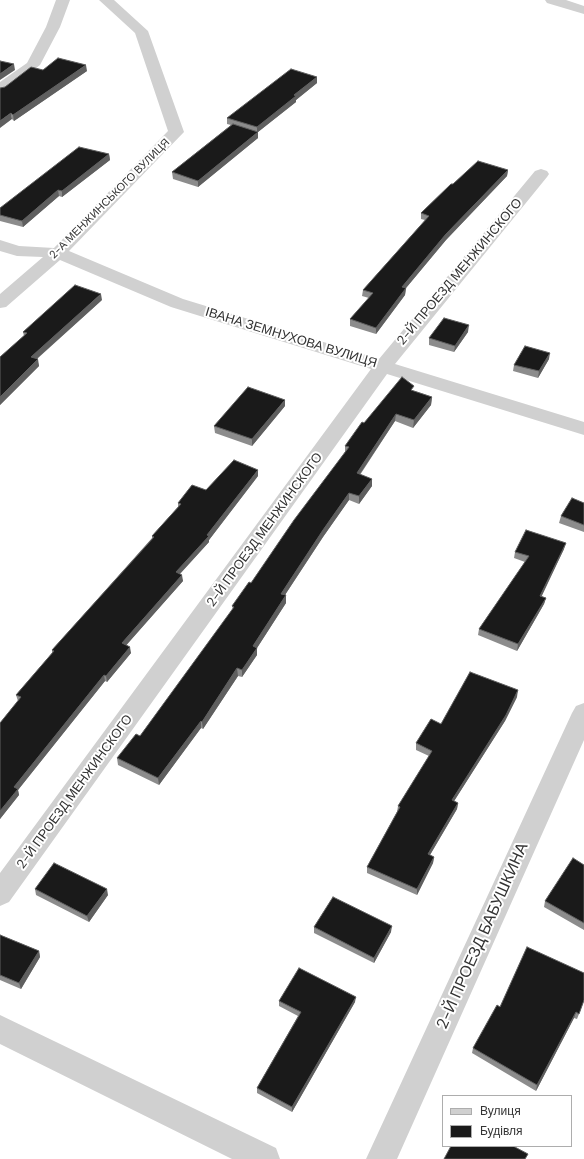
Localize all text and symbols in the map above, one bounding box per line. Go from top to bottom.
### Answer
street label: 2-А МЕНЖИНСЬКОГО ВУЛИЦЯ [47,136,173,262]
street label: 2-Й ПРОЕЗД МЕНЖИНСКОГО [394,196,526,348]
street label: ІВАНА ЗЕМНУХОВА ВУЛИЦЯ [203,304,379,372]
street label: 2-Й ПРОЕЗД МЕНЖИНСКОГО [204,450,326,610]
street label: 2-Й ПРОЕЗД МЕНЖИНСКОГО [14,712,136,872]
street label: 2-Й ПРОЕЗД БАБУШКИНА [433,840,533,1032]
legend [442,1095,572,1147]
text: Вулиця [480,1103,521,1119]
text: Будівля [480,1123,522,1139]

